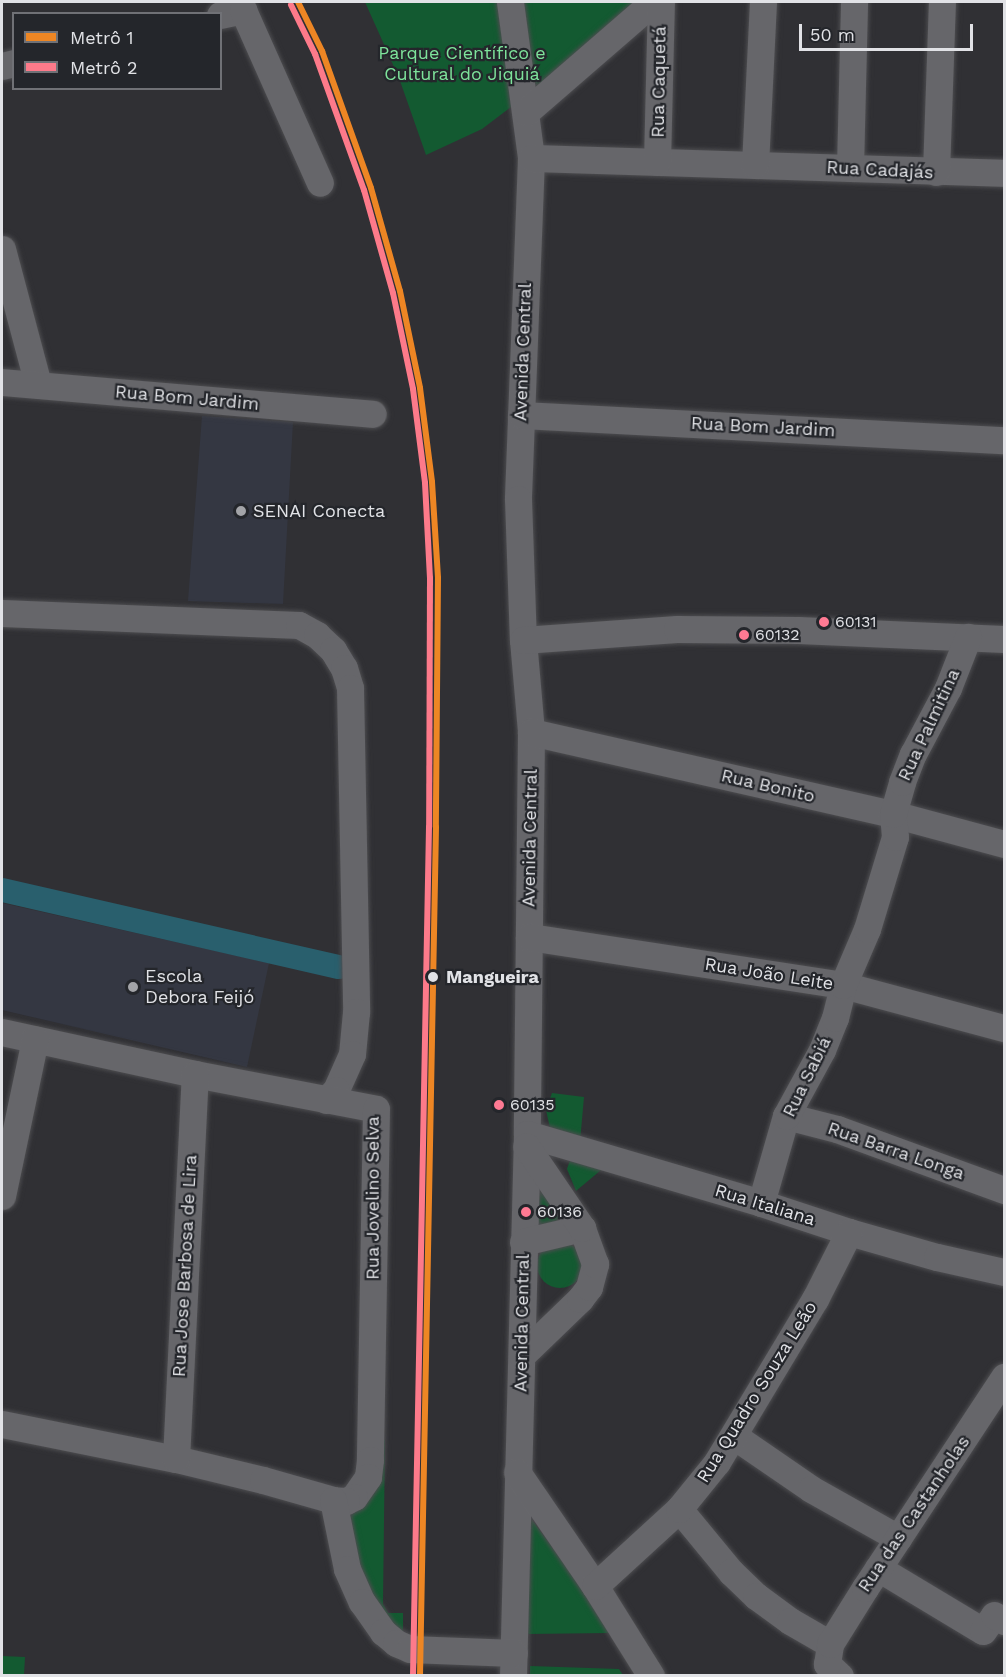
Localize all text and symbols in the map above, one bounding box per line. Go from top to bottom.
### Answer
legend [12,12,222,90]
scale bar [802,12,976,50]
text: 50 m [810,24,855,45]
street label: Rua Caquetá [647,26,671,138]
text: Metrô 1 [70,27,134,48]
park label: Parque Científico e Cultural do Jiquiá [378,43,546,86]
text: Metrô 2 [70,57,137,78]
street label: Rua Cadajás [826,156,934,184]
street label: Avenida Central [510,282,536,422]
street label: Rua Bom Jardim [114,381,260,415]
street label: Rua Bom Jardim [690,412,836,442]
place label: SENAI Conecta [253,500,385,522]
marker: SENAI Conecta [234,504,248,518]
place label: 60131 [835,612,876,632]
marker: 60131 [818,616,830,628]
place label: 60132 [755,625,800,645]
marker: 60132 [738,629,750,641]
street label: Rua Palmitina [894,665,964,785]
street label: Rua Bonito [719,765,817,807]
street label: Avenida Central [518,768,542,908]
street label: Rua João Leite [703,953,835,995]
place label: Escola Debora Feijó [145,966,255,1008]
place label: Mangueira [446,966,539,988]
marker: Mangueira [424,968,442,986]
marker: Escola Debora Feijó [126,980,140,994]
street label: Rua Sabiá [778,1033,836,1121]
place label: 60135 [510,1095,555,1115]
marker: 60135 [493,1099,505,1111]
street label: Rua Jovelino Selva [362,1116,384,1280]
street label: Rua Barra Longa [824,1117,968,1185]
street label: Rua Jose Barbosa de Lira [168,1154,202,1378]
street label: Rua Italiana [712,1179,818,1231]
place label: 60136 [537,1202,582,1222]
marker: 60136 [520,1206,532,1218]
street label: Avenida Central [510,1253,534,1393]
street label: Rua Quadro Souza Leão [692,1297,822,1487]
street label: Rua das Castanholas [854,1432,974,1596]

